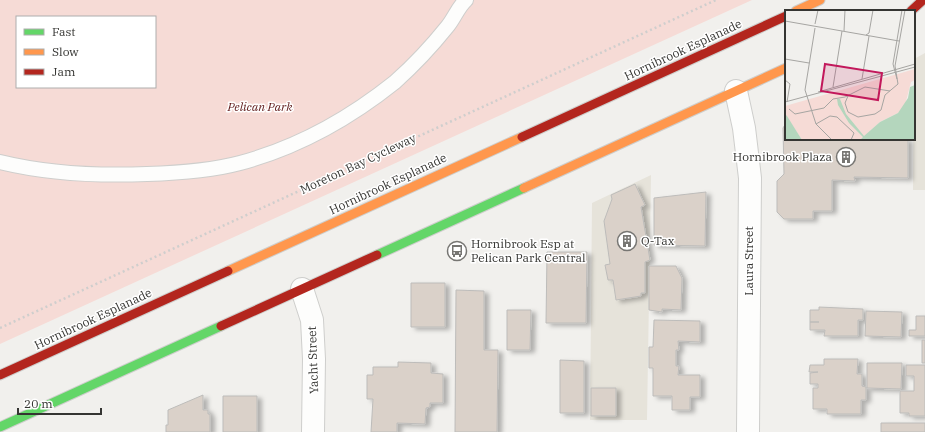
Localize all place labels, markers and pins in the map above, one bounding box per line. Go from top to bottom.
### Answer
building icon: Hornibrook Plaza [835,146,857,168]
place label: Hornibrook Plaza [733,149,832,164]
building icon: Q-Tax [616,230,638,252]
place label: Q-Tax [641,233,675,248]
place label: Hornibrook Esp at Pelican Park Central [471,236,586,265]
bus stop icon: Hornibrook Esp at Pelican Park Central [446,240,468,262]

